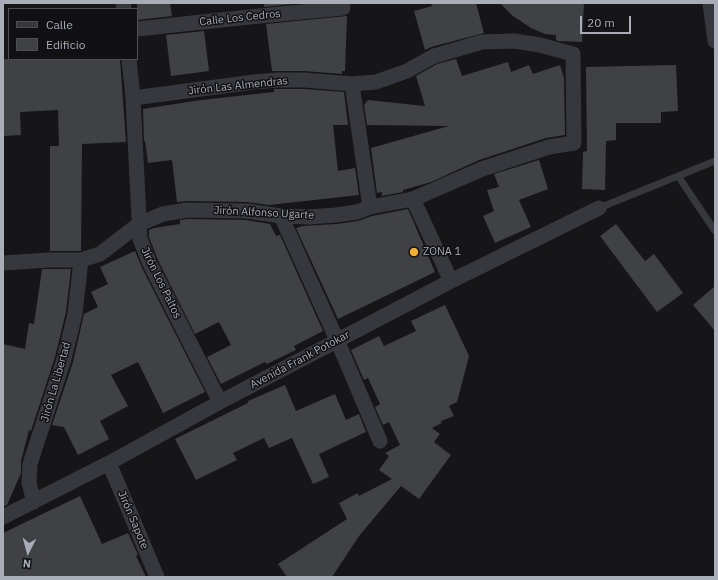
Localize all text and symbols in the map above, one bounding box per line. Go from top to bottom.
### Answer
street label: Calle Los Cedros [199,7,281,29]
legend [8,8,138,60]
scale bar [582,8,633,34]
text: 20 m [587,15,615,30]
text: Calle [46,17,73,32]
text: Edificio [46,37,85,52]
street label: Jirón Las Almendras [187,74,289,98]
street label: Jirón Alfonso Ugarte [214,204,314,222]
street label: Jirón Los Paltos [138,245,184,321]
place label: ZONA 1 [423,245,461,259]
marker: ZONA 1 [408,246,420,258]
street label: Avenida Frank Potokar [248,328,352,392]
street label: Jirón La Libertad [38,341,74,423]
street label: Jirón Sapote [115,489,151,551]
north arrow [8,532,48,572]
text: N [22,557,31,571]

